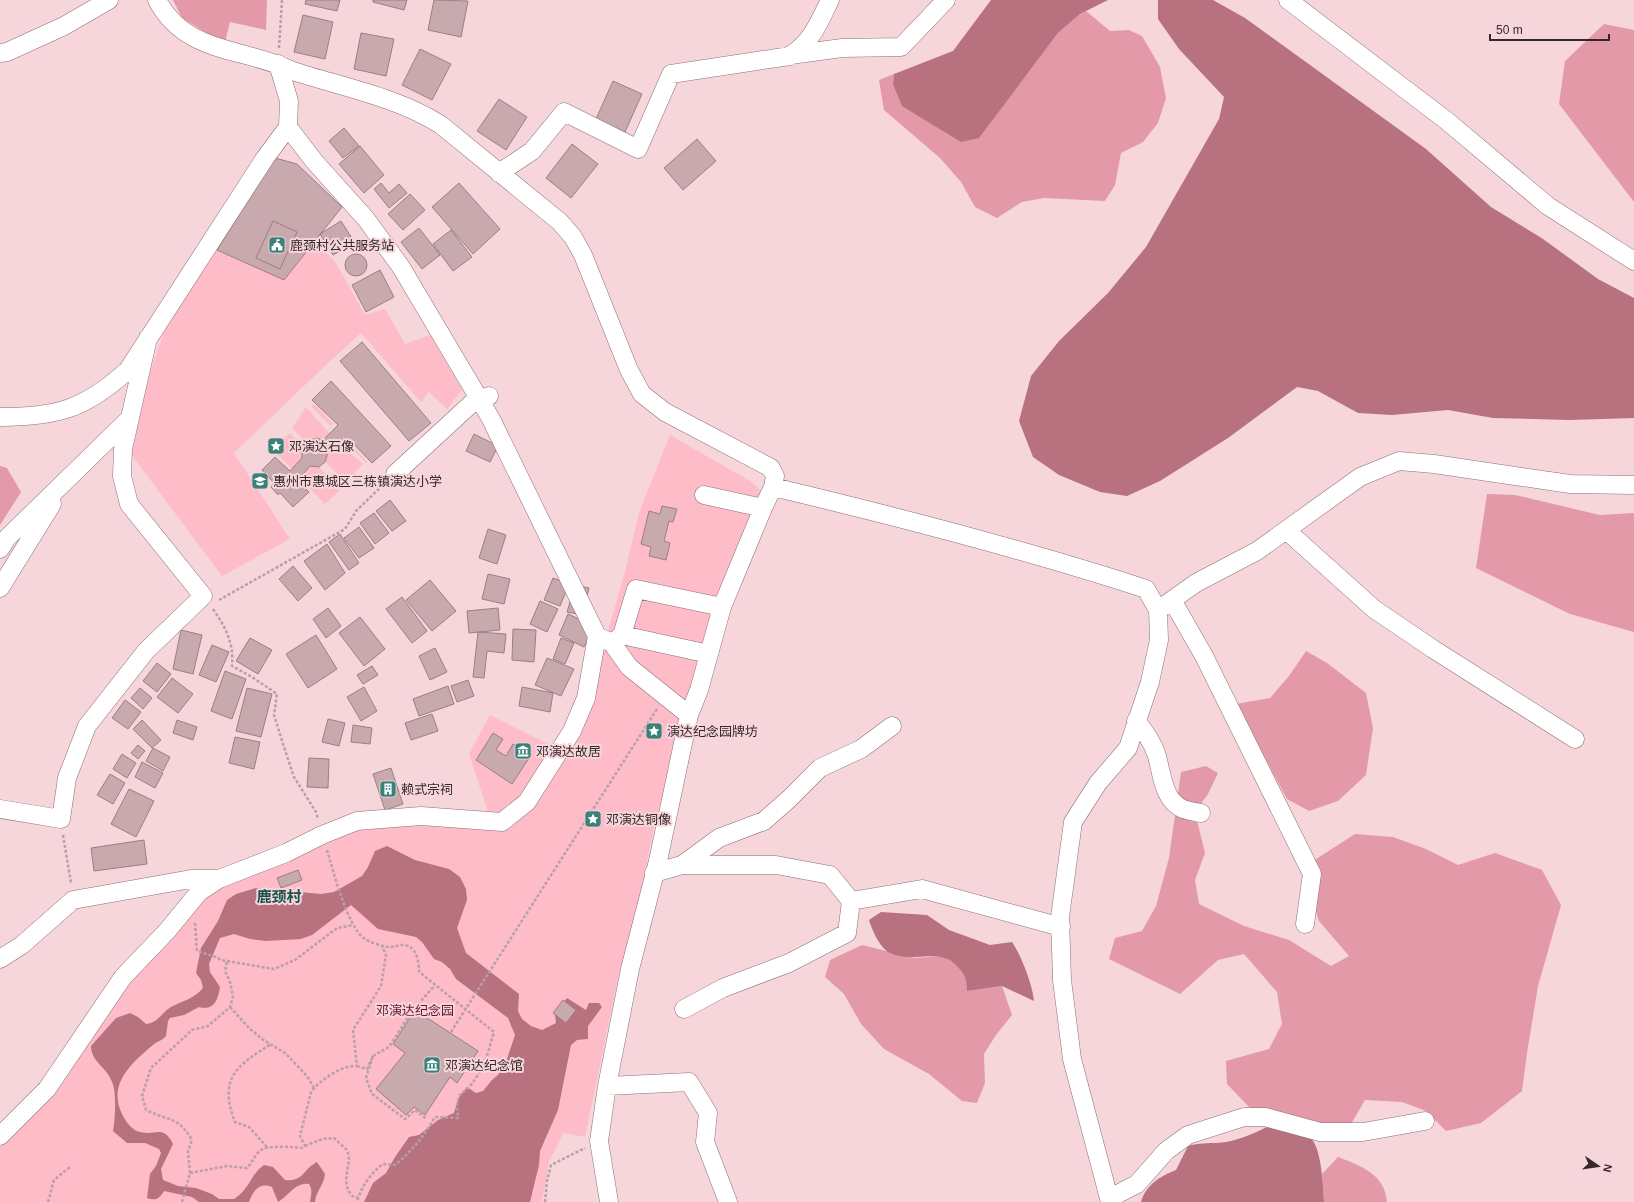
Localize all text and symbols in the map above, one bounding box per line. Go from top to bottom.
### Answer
scale bar [1490,16,1609,42]
text: 50 m [1496,23,1523,37]
public building icon: 鹿颈村公共服务站 [267,235,287,255]
place label: 鹿颈村公共服务站 [290,238,394,253]
place icon: 邓演达石像 [266,436,286,456]
place label: 邓演达石像 [289,439,354,454]
school or university icon: 惠州市惠城区三栋镇演达小学 [250,471,270,491]
place label: 惠州市惠城区三栋镇演达小学 [273,474,442,489]
place icon: 演达纪念园牌坊 [644,721,664,741]
place label: 演达纪念园牌坊 [667,724,758,739]
museum icon: 邓演达故居 [513,741,533,761]
place label: 邓演达故居 [536,744,601,759]
building icon: 赖式宗祠 [378,779,398,799]
place label: 赖式宗祠 [401,782,453,797]
place icon: 邓演达铜像 [583,809,603,829]
place label: 邓演达铜像 [606,812,671,827]
district label: 鹿颈村 [256,888,302,905]
park label: 邓演达纪念园 [376,1003,454,1018]
museum icon: 邓演达纪念馆 [422,1055,442,1075]
place label: 邓演达纪念馆 [445,1058,523,1073]
north arrow [1578,1146,1618,1186]
text: N [1601,1163,1614,1174]

